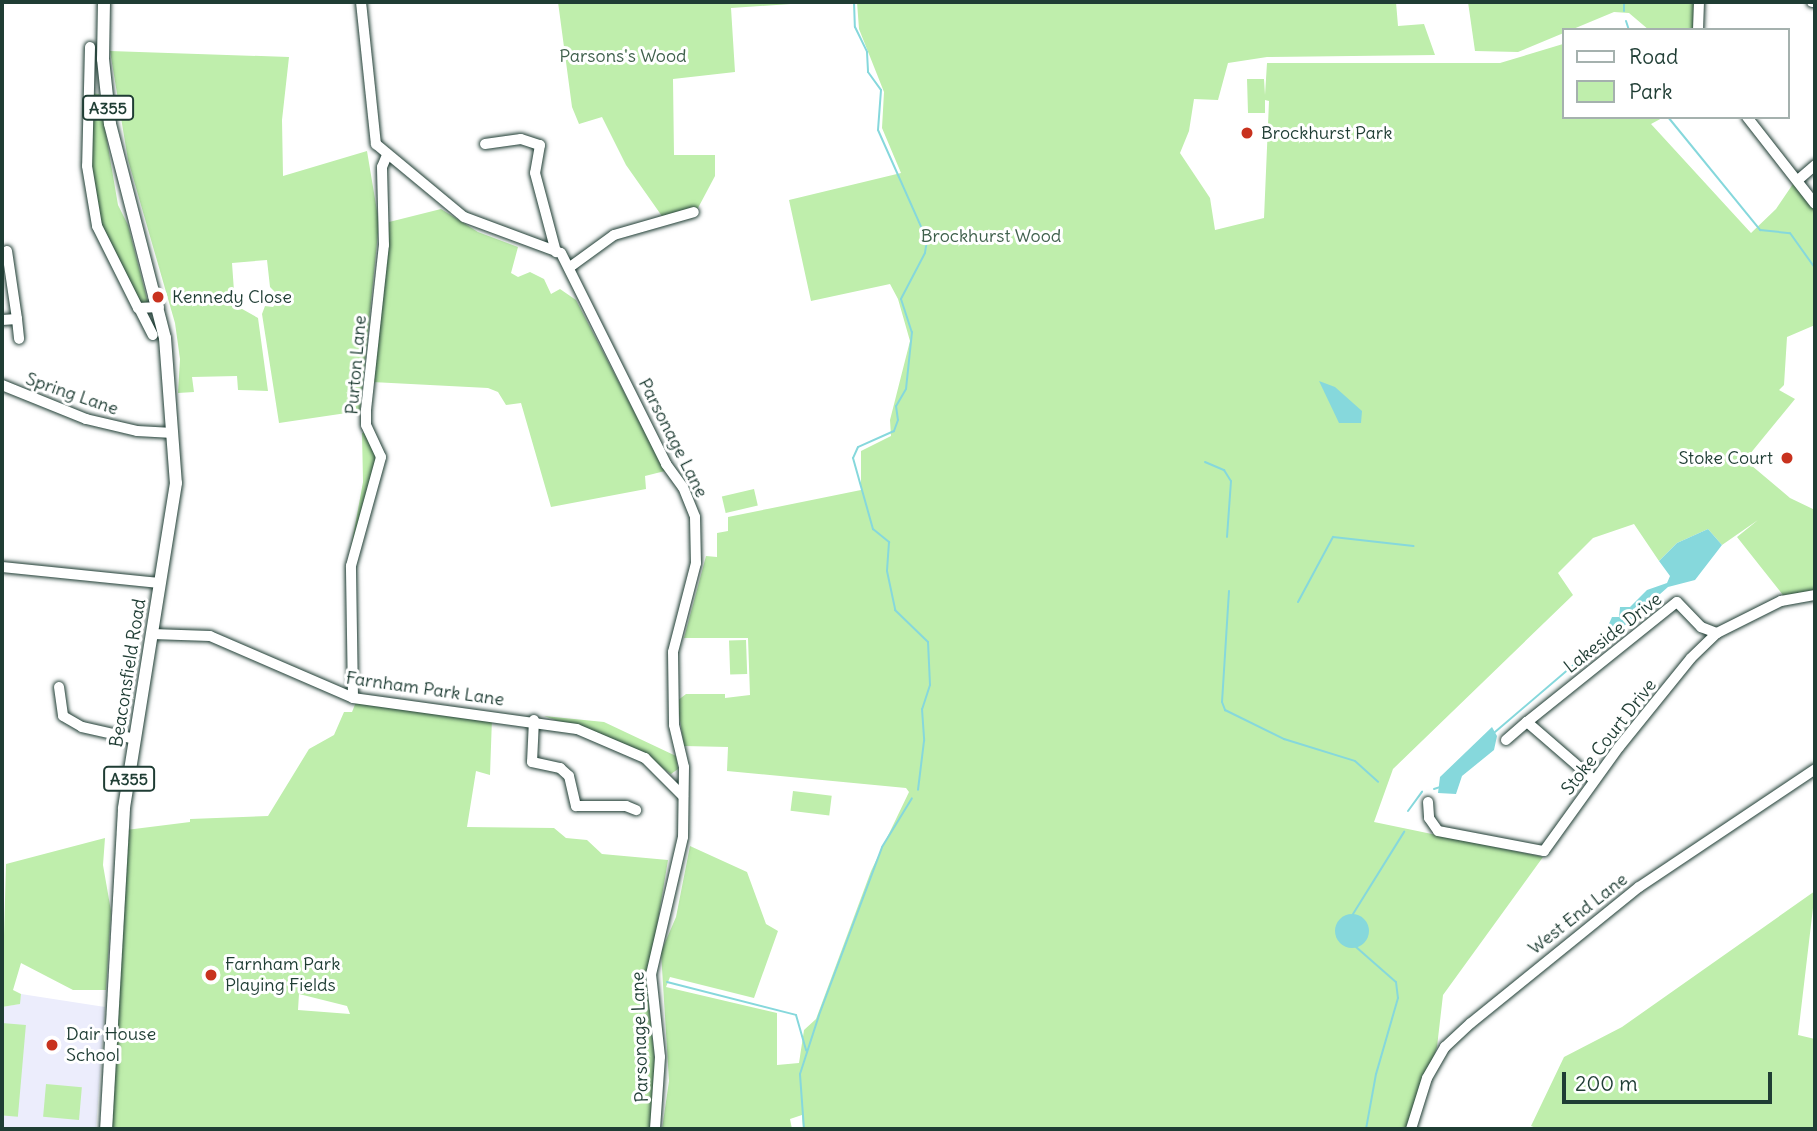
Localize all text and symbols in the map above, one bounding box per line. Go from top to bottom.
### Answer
legend [1562,28,1789,119]
text: Road [1629,43,1678,70]
park label: Parsons's Wood [559,45,687,67]
text: Park [1629,78,1672,105]
road number: A355 [82,96,134,120]
place label: Brockhurst Park [1261,122,1392,144]
marker: Brockhurst Park [1239,125,1255,141]
park label: Brockhurst Wood [921,225,1061,247]
place label: Kennedy Close [172,286,292,308]
marker: Kennedy Close [150,289,166,305]
street label: Purton Lane [341,314,371,416]
street label: Spring Lane [23,368,121,420]
street label: Parsonage Lane [634,375,712,501]
place label: Stoke Court [1678,447,1773,469]
marker: Stoke Court [1779,450,1795,466]
street label: Lakeside Drive [1560,588,1666,678]
street label: Beaconsfield Road [106,597,150,749]
street label: Farnham Park Lane [344,667,506,711]
street label: Stoke Court Drive [1557,675,1661,799]
road number: A355 [103,766,155,792]
street label: West End Lane [1524,869,1632,959]
place label: Farnham Park Playing Fields [225,954,340,996]
marker: Farnham Park Playing Fields [203,967,219,983]
street label: Parsonage Lane [627,971,653,1103]
place label: Dair House School [66,1024,156,1066]
marker: Dair House School [44,1037,60,1053]
scale bar [1565,1058,1775,1102]
text: 200 m [1575,1070,1638,1097]

